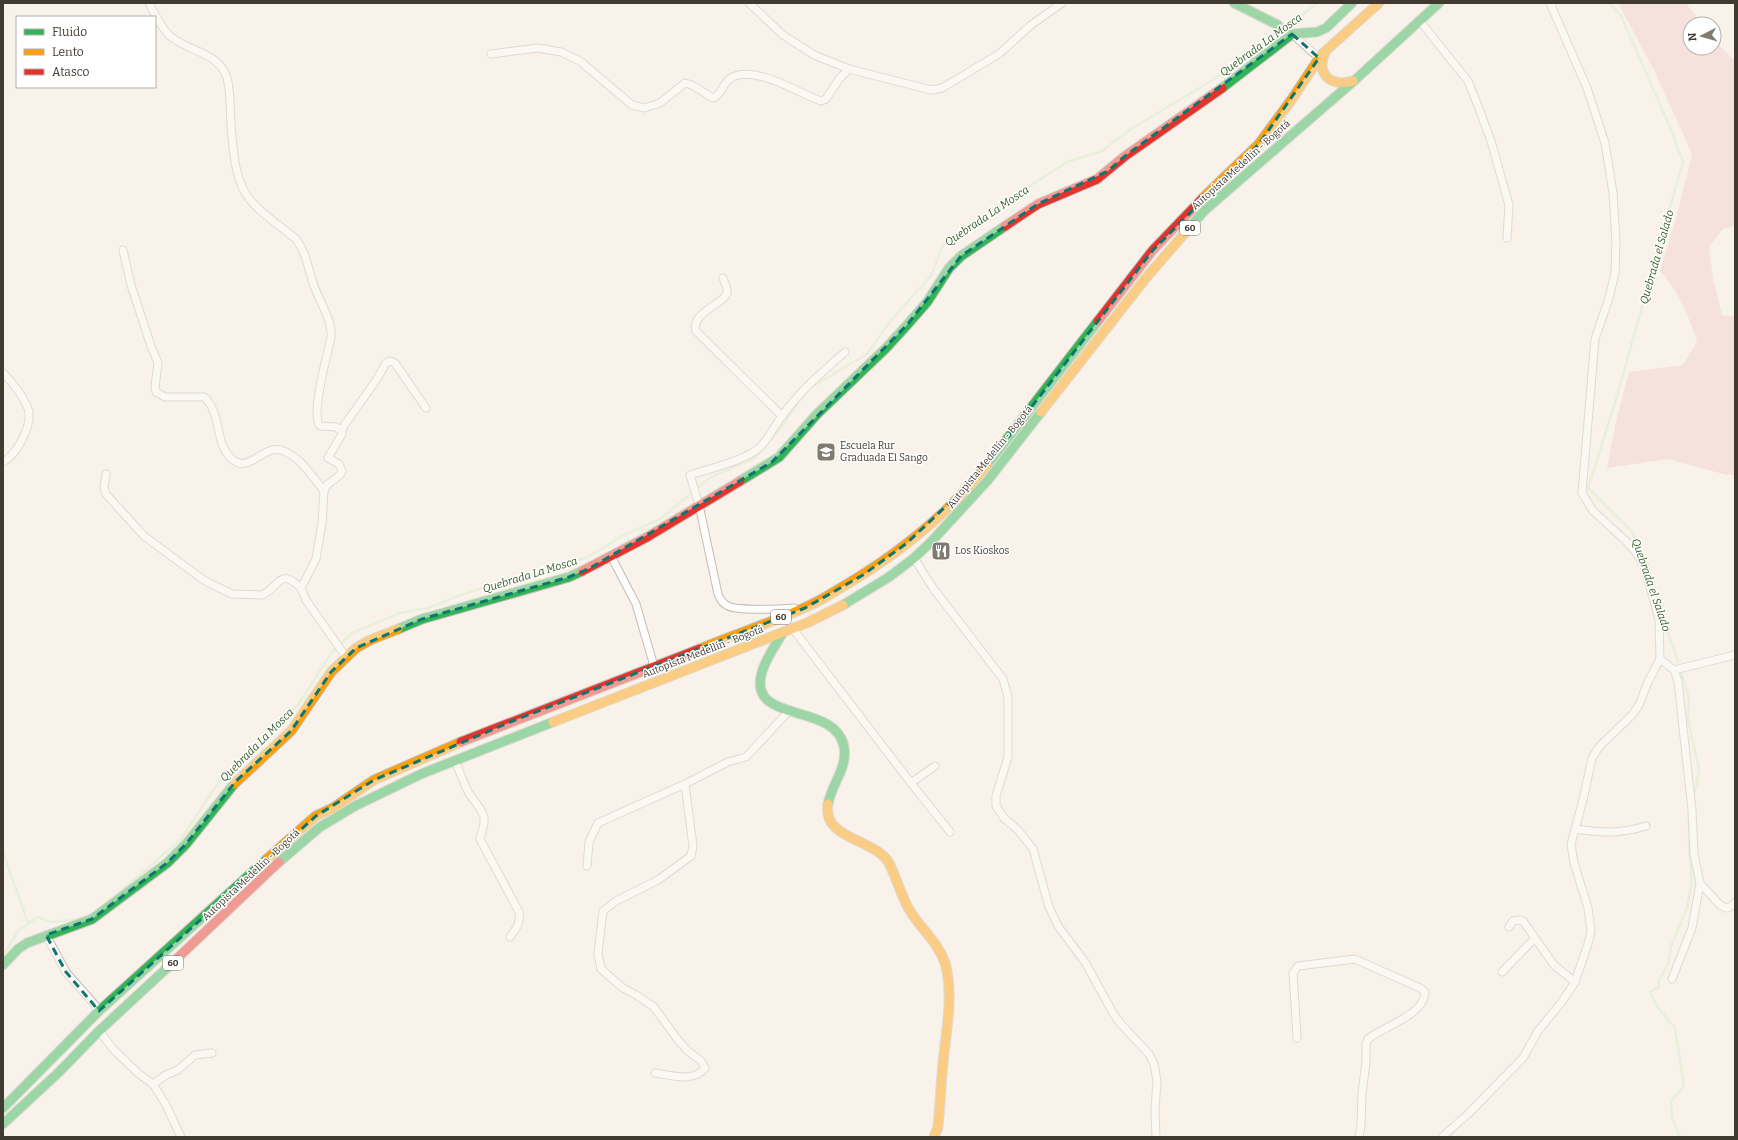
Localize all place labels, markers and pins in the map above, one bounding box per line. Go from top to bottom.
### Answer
place label: Escuela Rur Graduada El Sango [840,440,928,464]
school or university icon: Escuela Rur Graduada El Sango [815,441,837,463]
restaurant icon: Los Kioskos [930,540,952,562]
place label: Los Kioskos [955,545,1009,557]

